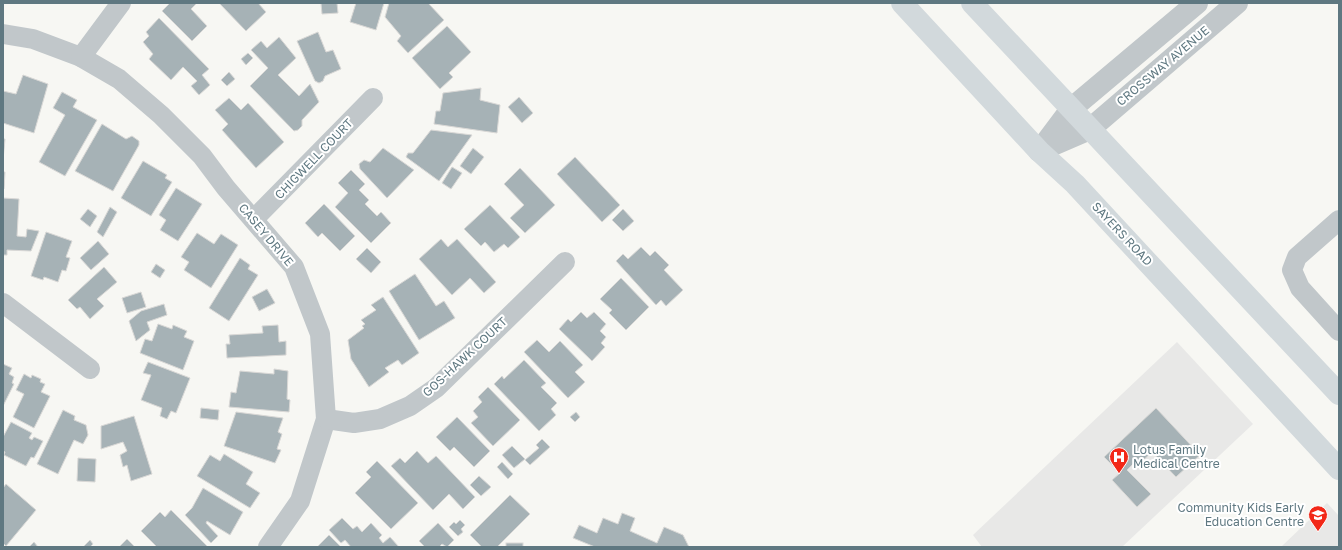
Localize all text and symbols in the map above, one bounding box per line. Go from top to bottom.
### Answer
street label: CROSSWAY AVENUE [1113,22,1212,109]
street label: CHIGWELL COURT [271,115,356,202]
street label: SAYERS ROAD [1089,199,1156,269]
street label: CASEY DRIVE [236,200,297,269]
street label: GOS-HAWK COURT [419,313,510,400]
place label: Lotus Family Medical Centre [1133,442,1220,471]
hospital icon: Lotus Family Medical Centre [1108,446,1130,474]
place label: Community Kids Early Education Centre [1178,500,1304,529]
school or university icon: Community Kids Early Education Centre [1307,504,1329,532]

